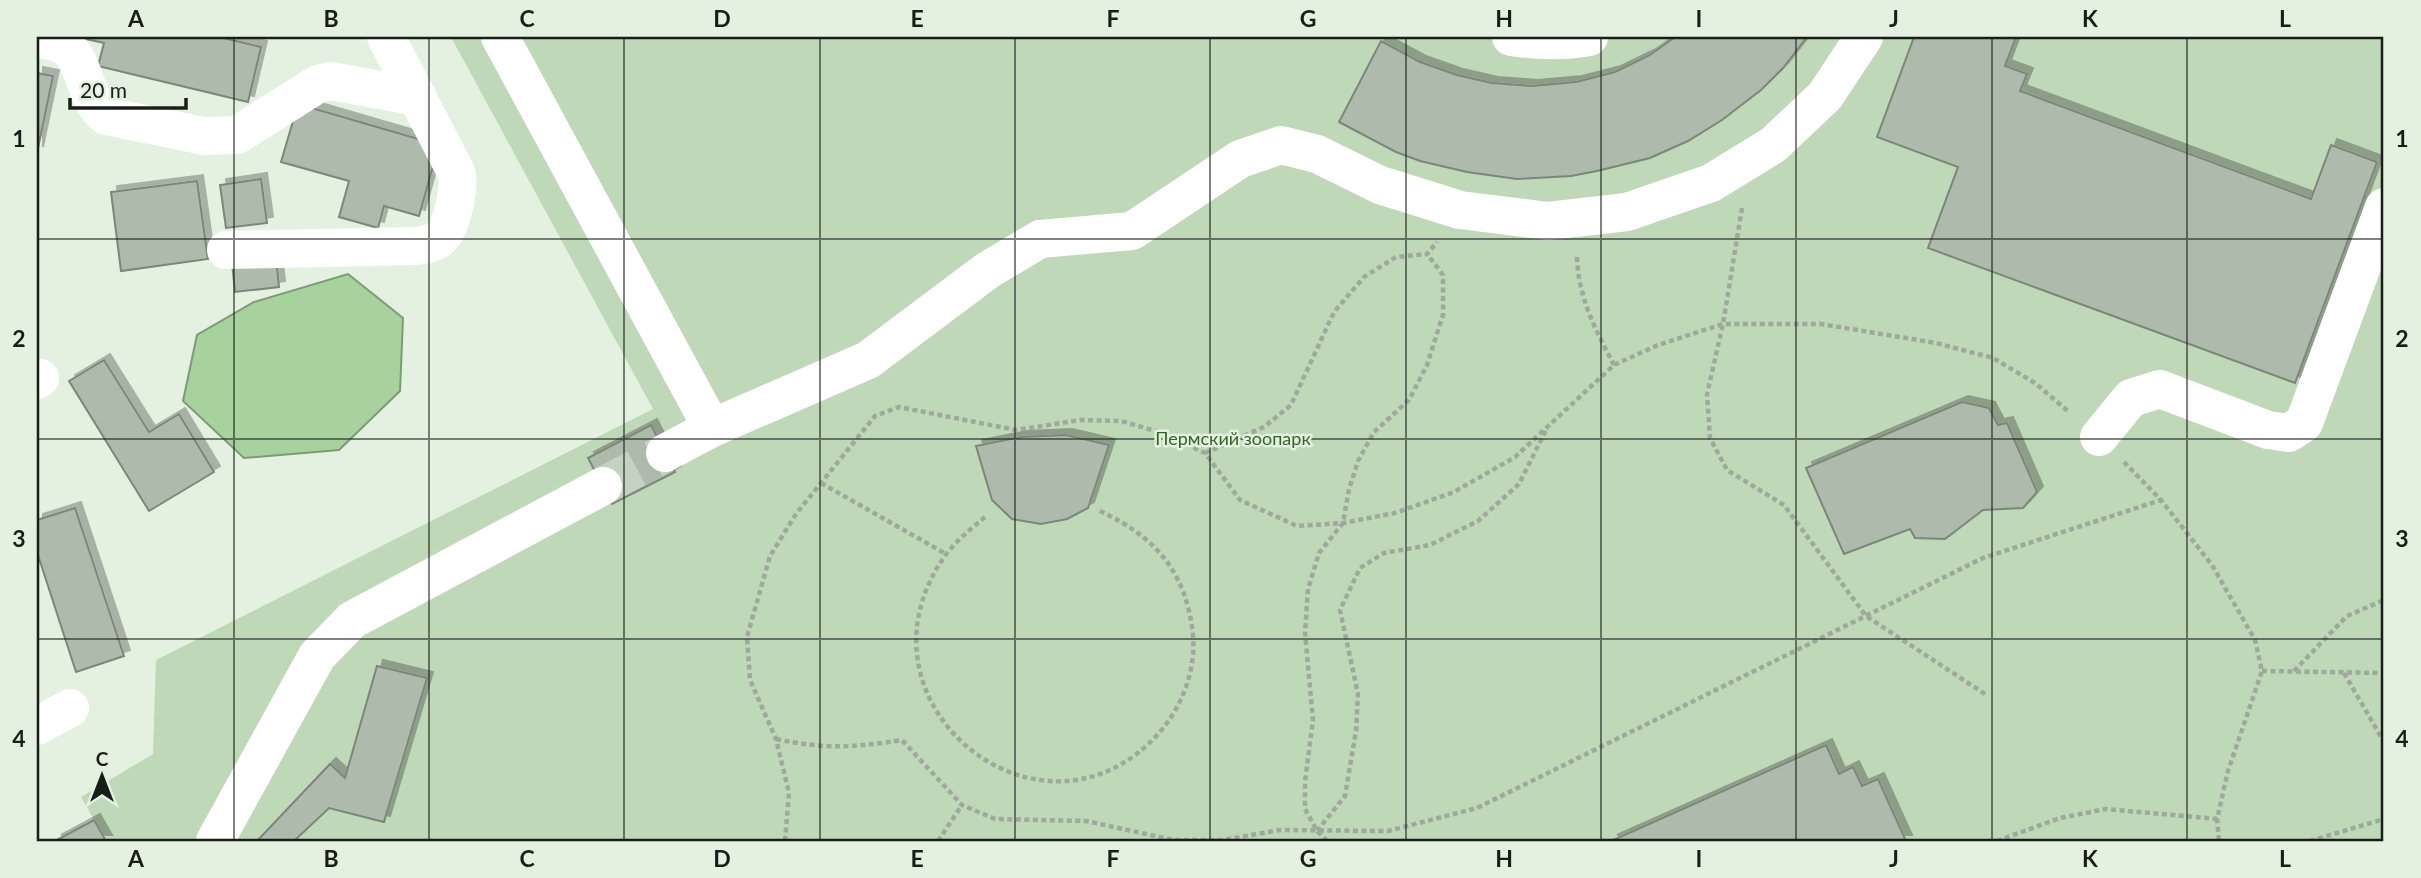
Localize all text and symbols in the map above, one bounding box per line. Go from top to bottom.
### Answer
text: A [127,4,145,32]
text: B [323,4,339,32]
text: C [519,4,535,32]
text: D [713,4,731,32]
text: E [910,4,924,32]
text: F [1106,4,1120,32]
text: G [1300,4,1316,32]
text: H [1495,4,1513,32]
text: I [1696,4,1702,32]
text: J [1889,4,1899,32]
text: K [2082,4,2098,32]
text: L [2279,4,2291,32]
scale bar [70,66,186,110]
text: 20 m [80,77,127,102]
text: 1 [12,124,26,152]
text: 1 [2395,124,2409,152]
text: 2 [12,324,26,352]
text: 2 [2395,324,2409,352]
park label: Пермский зоопарк [1155,427,1311,449]
text: 3 [12,524,26,552]
text: 3 [2395,524,2409,552]
text: 4 [12,724,26,752]
text: 4 [2395,724,2409,752]
north arrow [66,742,136,812]
text: С [96,747,109,770]
text: A [127,844,145,872]
text: B [323,844,339,872]
text: C [519,844,535,872]
text: D [713,844,731,872]
text: E [910,844,924,872]
text: F [1106,844,1120,872]
text: G [1300,844,1316,872]
text: H [1495,844,1513,872]
text: I [1696,844,1702,872]
text: J [1889,844,1899,872]
text: K [2082,844,2098,872]
text: L [2279,844,2291,872]

